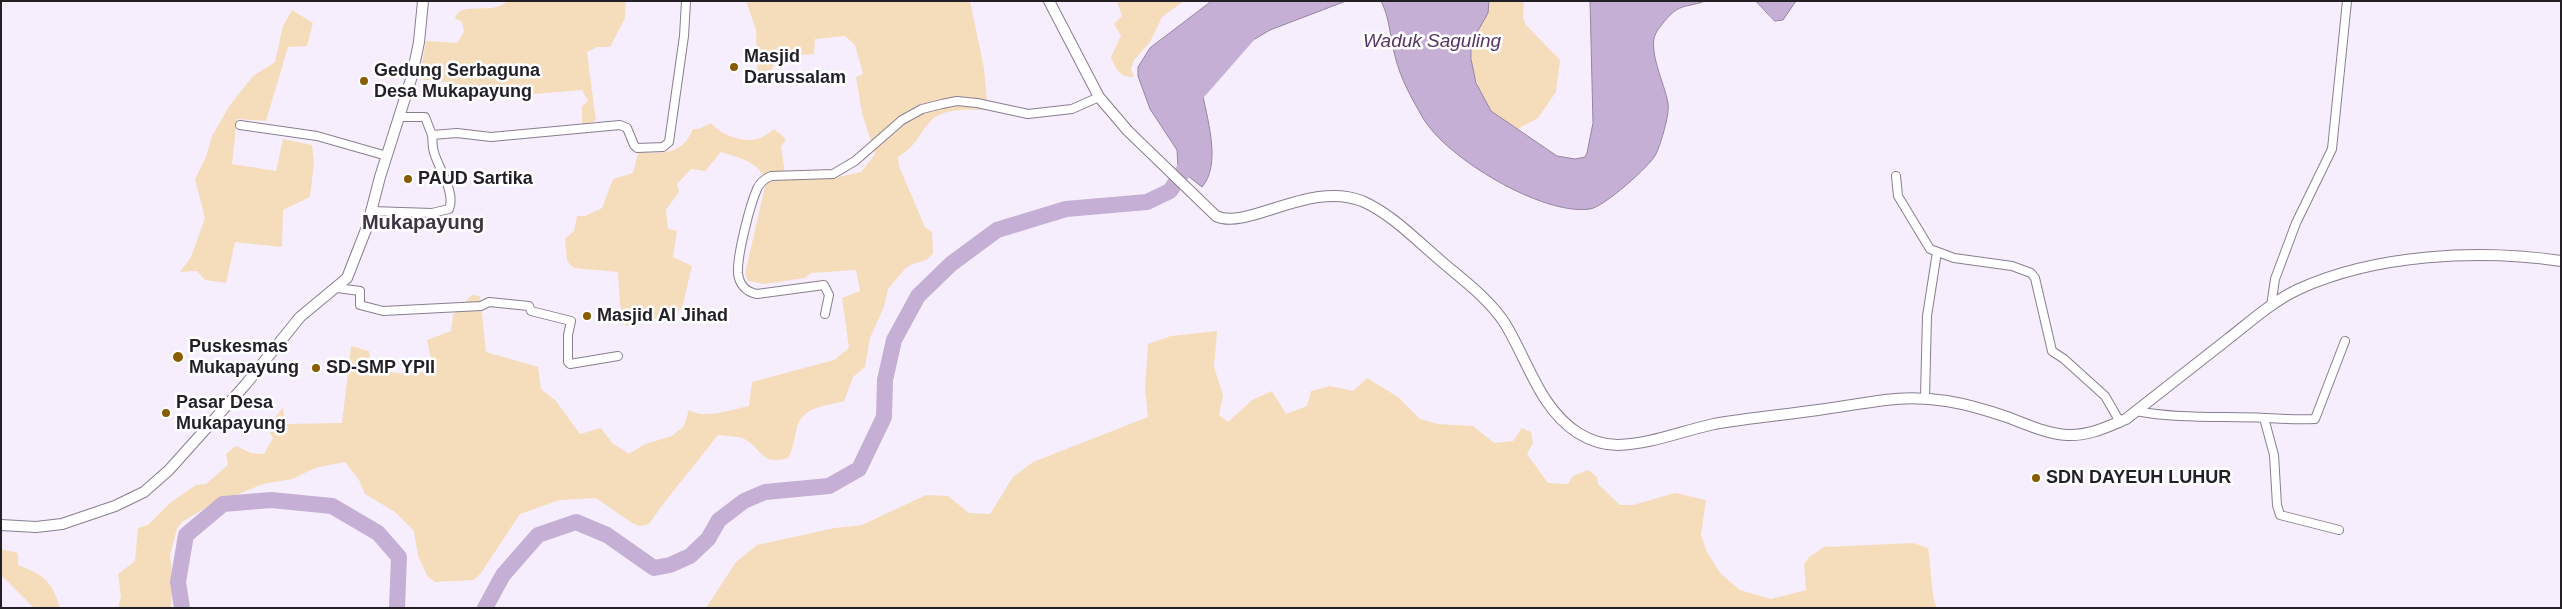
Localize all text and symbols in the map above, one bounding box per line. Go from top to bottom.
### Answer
water label: Waduk Saguling [1363,31,1501,53]
place label: Masjid Darussalam [744,46,846,88]
place label: Gedung Serbaguna Desa Mukapayung [374,60,540,102]
marker: Masjid Darussalam [728,61,740,73]
marker: Gedung Serbaguna Desa Mukapayung [358,75,370,87]
place label: PAUD Sartika [418,168,533,190]
marker: PAUD Sartika [402,173,414,185]
district label: Mukapayung [362,211,484,235]
place label: Masjid Al Jihad [597,305,728,327]
marker: Masjid Al Jihad [581,310,593,322]
place label: Puskesmas Mukapayung [189,336,299,378]
marker: Puskesmas Mukapayung [171,350,185,364]
place label: SD-SMP YPII [326,357,435,379]
marker: SD-SMP YPII [310,362,322,374]
place label: Pasar Desa Mukapayung [176,392,286,434]
marker: Pasar Desa Mukapayung [160,407,172,419]
place label: SDN DAYEUH LUHUR [2046,467,2231,489]
marker: SDN DAYEUH LUHUR [2030,472,2042,484]

